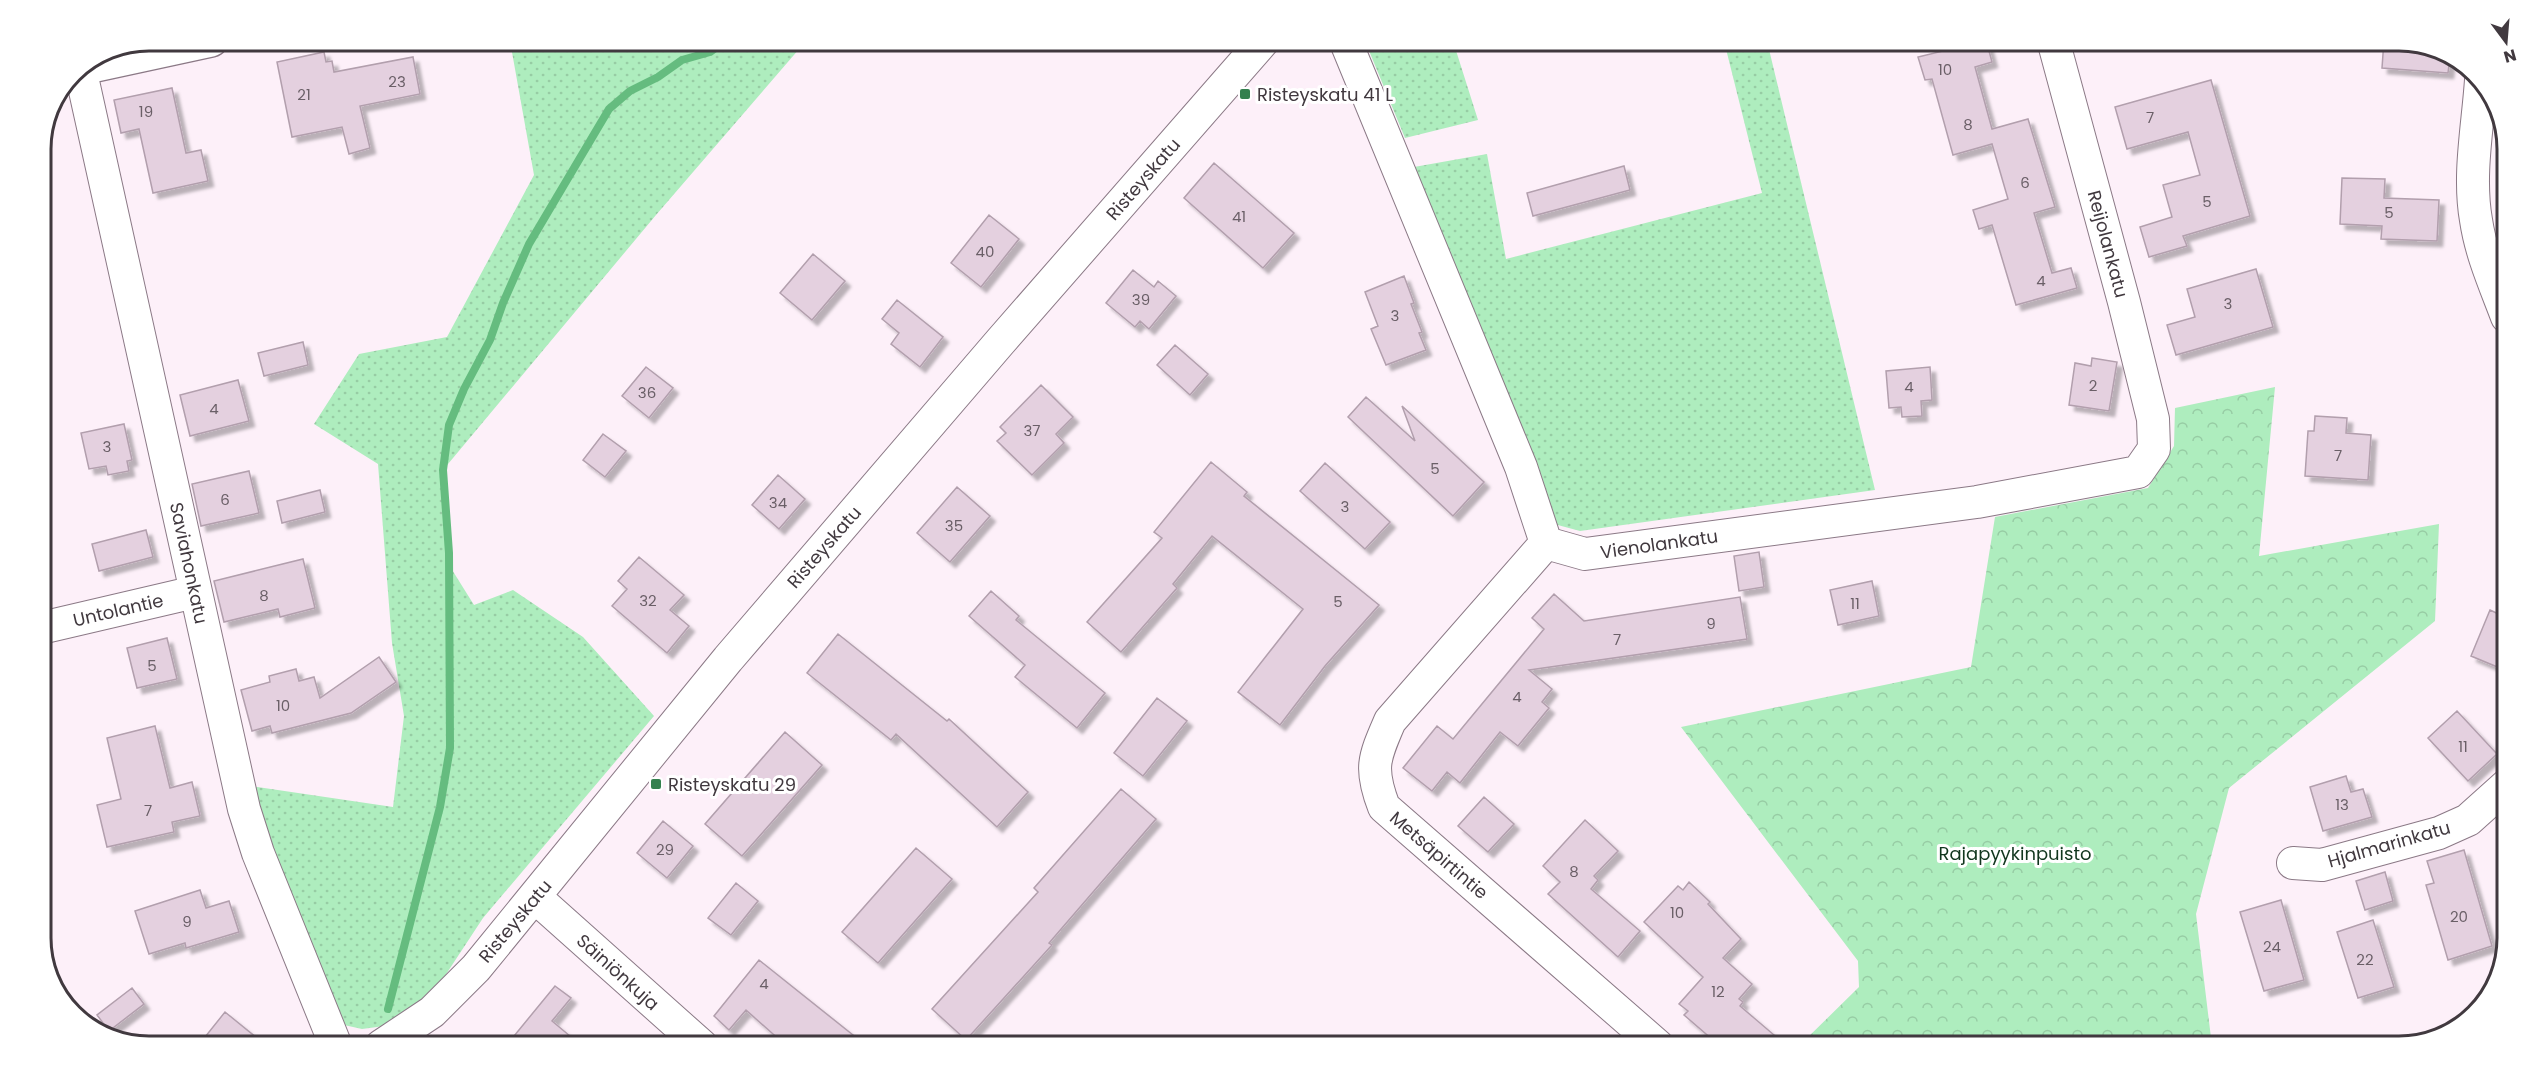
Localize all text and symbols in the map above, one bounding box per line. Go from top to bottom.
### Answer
north arrow [2476,12,2536,72]
text: N [2501,43,2519,69]
house number: 10 [1938,59,1952,80]
house number: 23 [388,71,406,92]
place label: Risteyskatu 41 L [1257,82,1393,107]
house number: 21 [297,84,311,105]
marker: Risteyskatu 41 L [1238,87,1252,101]
house number: 19 [139,101,153,122]
house number: 7 [2146,107,2154,128]
house number: 8 [1963,114,1973,135]
street label: Risteyskatu [1100,132,1186,226]
house number: 6 [2020,172,2030,193]
street label: Reijolankatu [2082,188,2134,300]
house number: 5 [2202,191,2212,212]
house number: 5 [2384,202,2394,223]
house number: 41 [1232,206,1246,227]
house number: 40 [976,241,994,262]
house number: 4 [2036,270,2046,291]
house number: 39 [1132,289,1150,310]
house number: 3 [2224,293,2232,314]
house number: 3 [1391,305,1399,326]
house number: 2 [2089,375,2097,396]
house number: 4 [1904,376,1914,397]
house number: 36 [638,382,656,403]
house number: 4 [209,398,219,419]
house number: 37 [1023,420,1041,441]
house number: 3 [103,436,111,457]
house number: 7 [2334,445,2342,466]
house number: 5 [1430,458,1440,479]
house number: 6 [220,489,230,510]
house number: 34 [769,492,787,513]
house number: 3 [1341,496,1349,517]
street label: Saviahonkatu [164,500,214,626]
street label: Risteyskatu [781,500,867,594]
house number: 35 [945,515,963,536]
street label: Vienolankatu [1599,523,1719,565]
house number: 8 [259,585,269,606]
street label: Untolantie [70,587,166,633]
house number: 32 [639,590,657,611]
house number: 5 [1333,591,1343,612]
house number: 11 [1850,593,1860,614]
house number: 9 [1706,613,1716,634]
house number: 7 [1613,629,1621,650]
house number: 5 [147,655,157,676]
house number: 4 [1512,686,1522,707]
house number: 10 [276,695,290,716]
house number: 11 [2458,736,2468,757]
place label: Risteyskatu 29 [668,772,796,797]
marker: Risteyskatu 29 [649,777,663,791]
house number: 13 [2335,794,2349,815]
house number: 7 [144,800,152,821]
street label: Metsäpirtintie [1384,805,1494,905]
street label: Hjalmarinkatu [2325,815,2453,873]
house number: 29 [656,839,674,860]
park label: Rajapyykinpuisto [1939,841,2091,866]
house number: 8 [1569,861,1579,882]
street label: Risteyskatu [473,874,557,968]
house number: 10 [1670,902,1684,923]
house number: 20 [2450,906,2468,927]
house number: 9 [182,911,192,932]
street label: Säiniönkuja [571,928,665,1016]
house number: 24 [2263,936,2281,957]
house number: 22 [2356,949,2374,970]
house number: 4 [759,973,769,994]
house number: 12 [1711,981,1725,1002]

